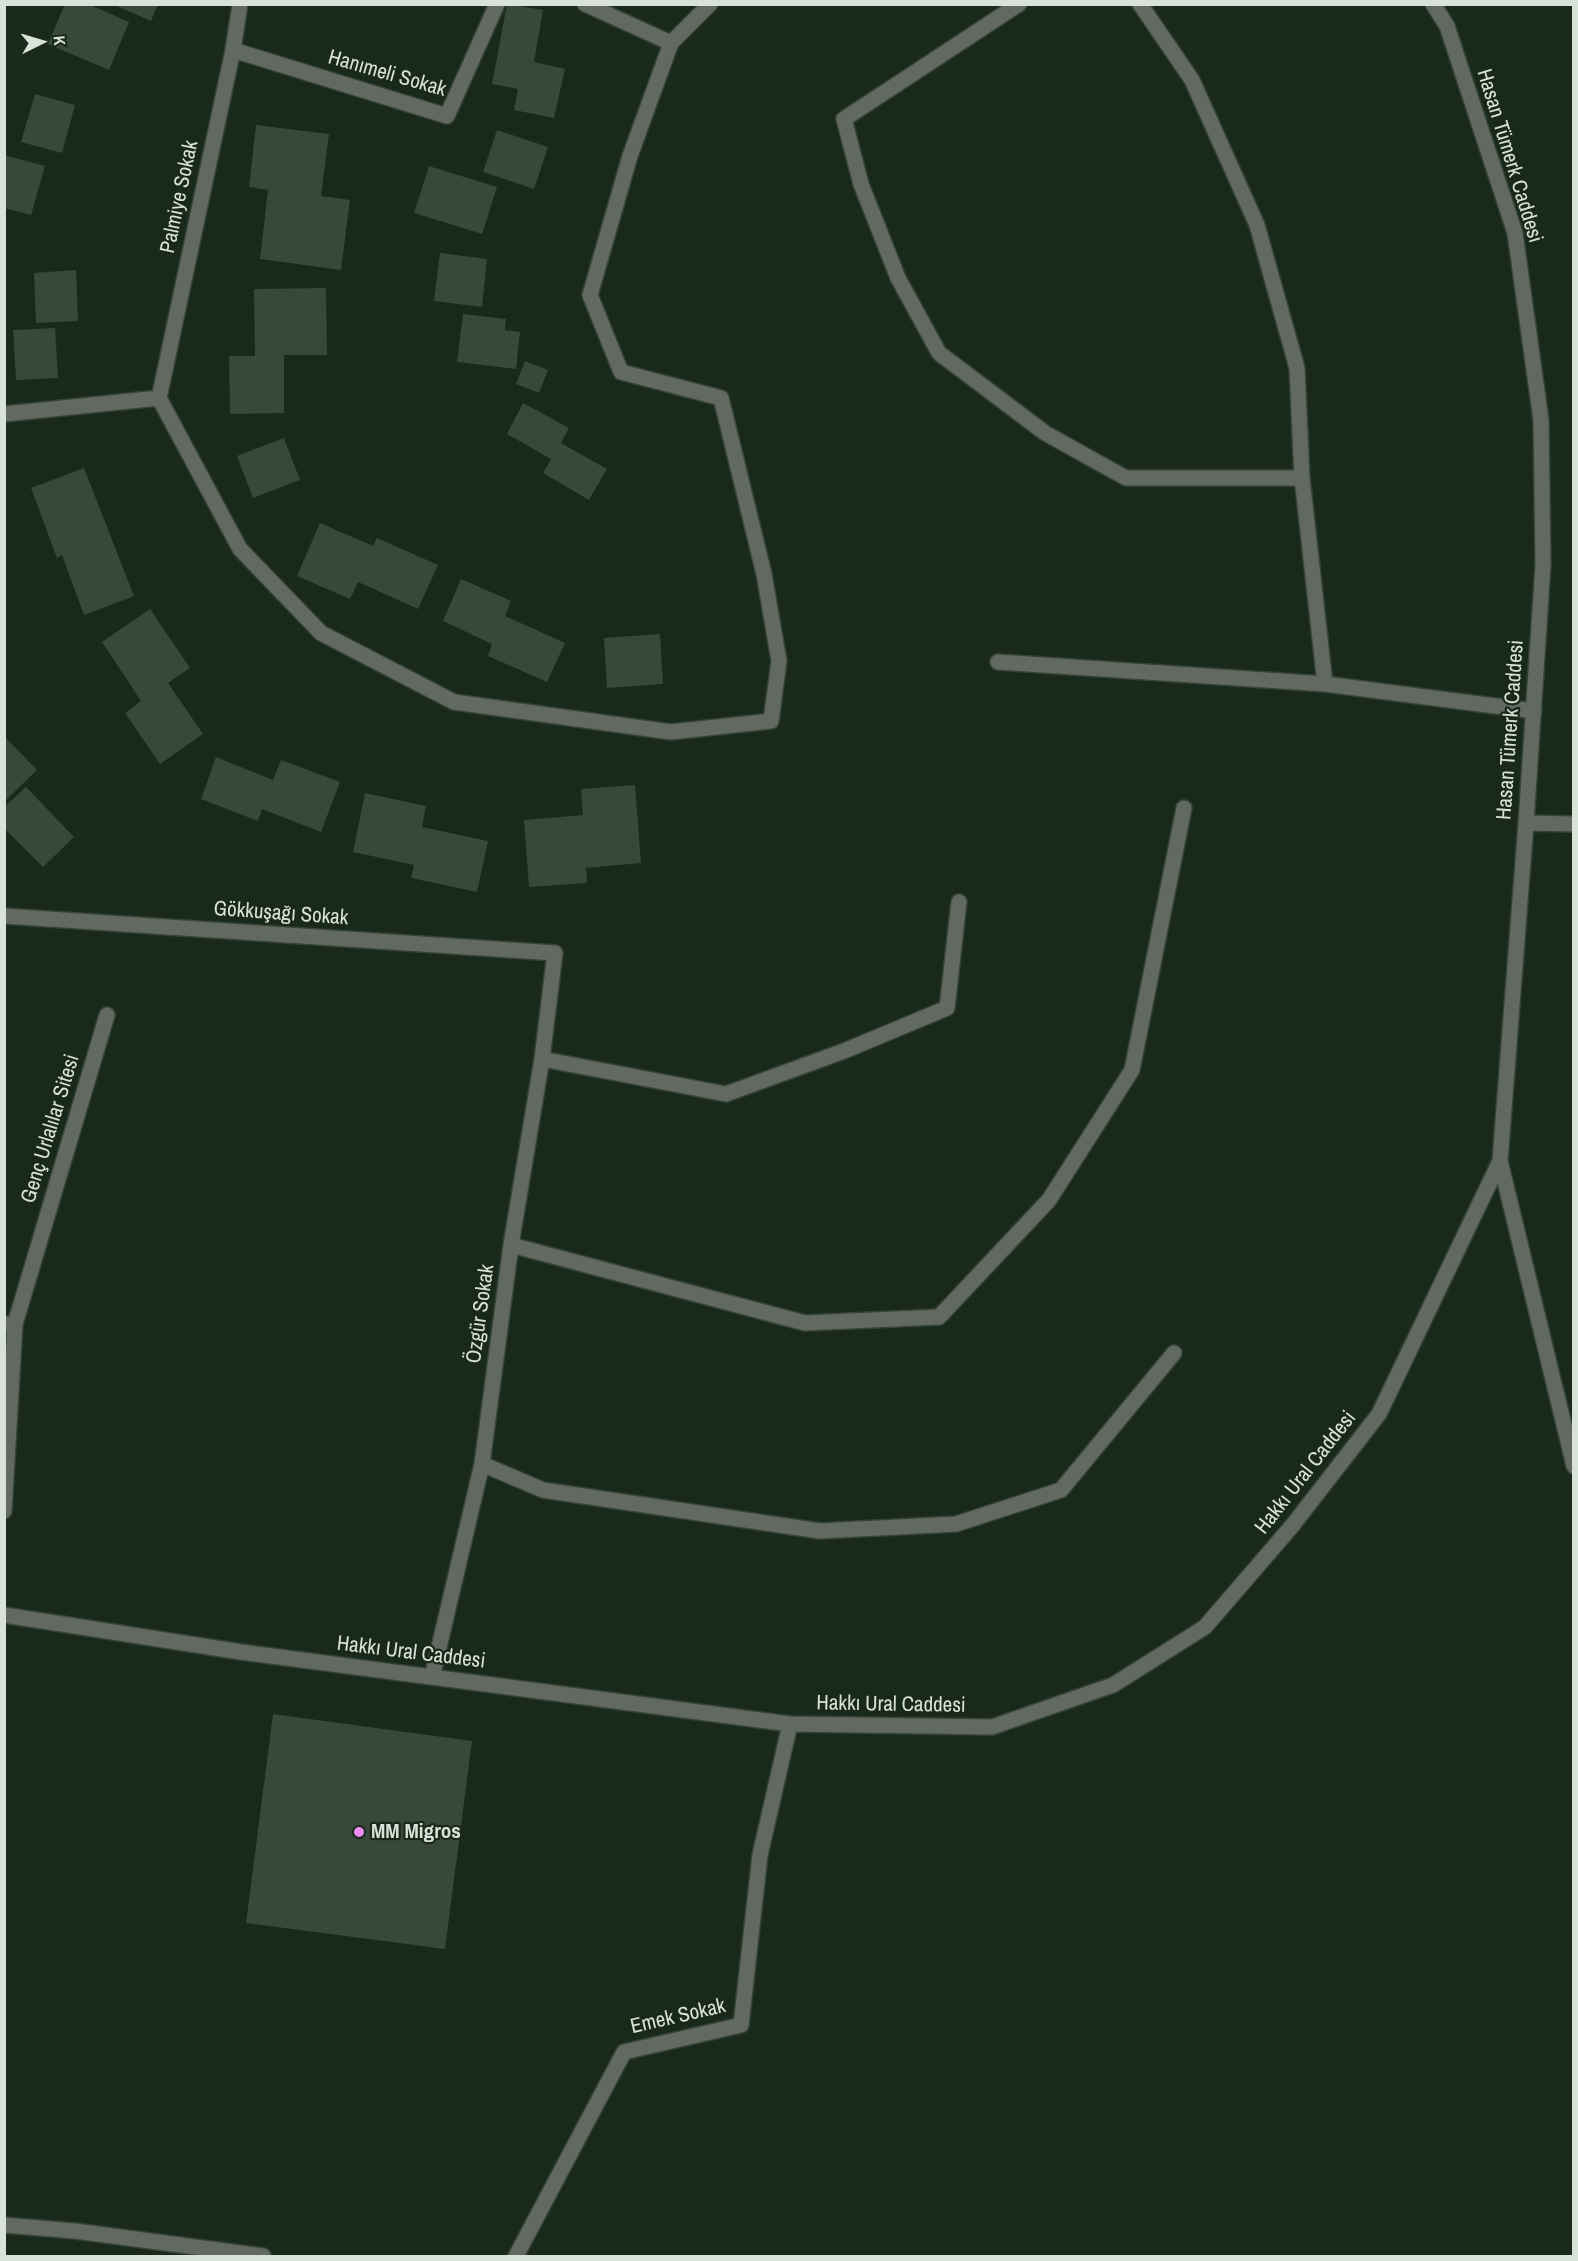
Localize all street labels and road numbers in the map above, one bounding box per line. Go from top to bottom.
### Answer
street label: Hanımeli Sokak [325,45,449,103]
street label: Hasan Tümerk Caddesi [1471,66,1547,246]
street label: Palmiye Sokak [156,138,204,256]
street label: Hasan Tümerk Caddesi [1492,639,1530,821]
street label: Gökkuşağı Sokak [213,897,349,931]
street label: Genç Urlalılar Sitesi [16,1052,86,1206]
street label: Özgür Sokak [462,1263,500,1365]
street label: Hakkı Ural Caddesi [1250,1406,1362,1540]
street label: Hakkı Ural Caddesi [335,1631,487,1675]
street label: Hakkı Ural Caddesi [816,1691,966,1719]
street label: Emek Sokak [628,1994,728,2040]

